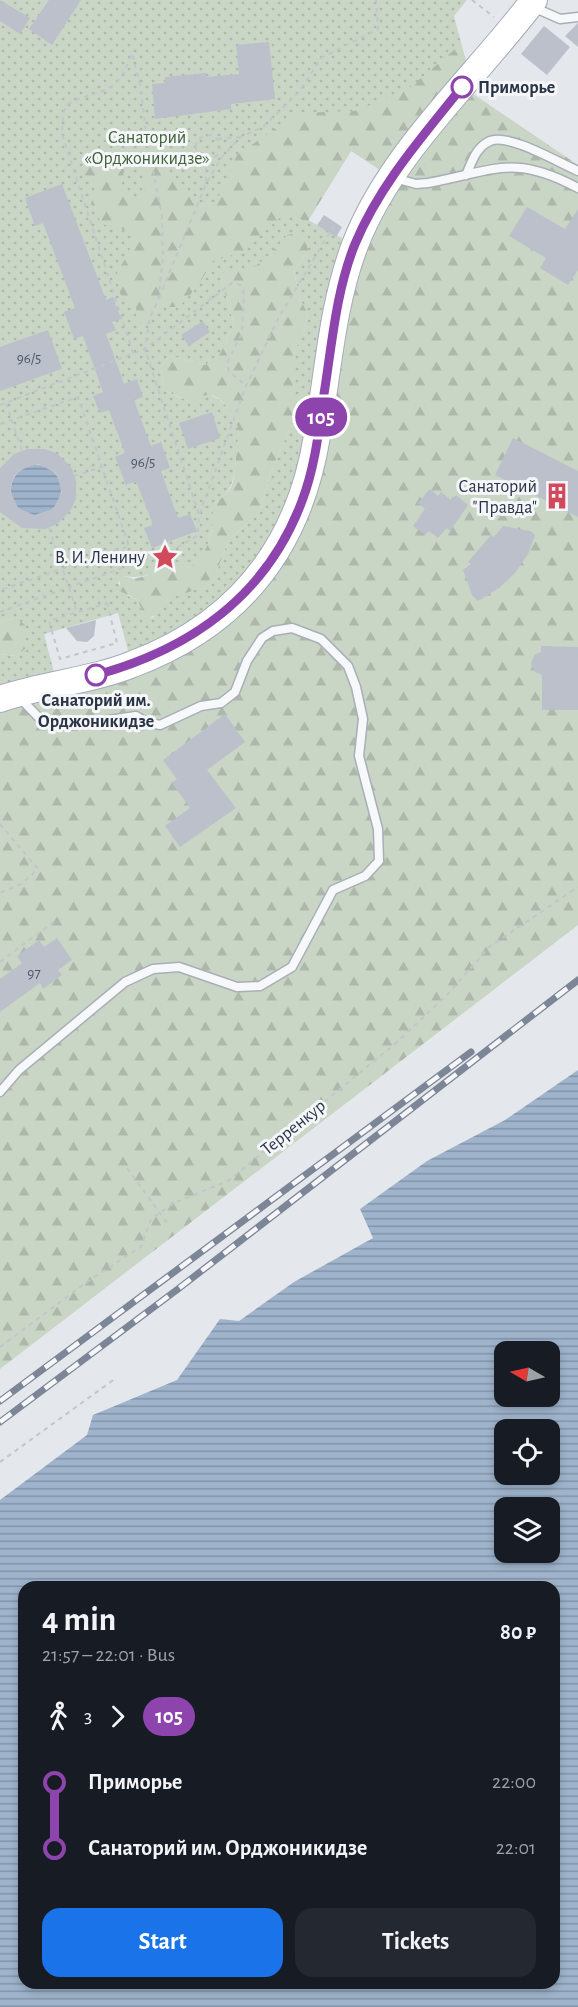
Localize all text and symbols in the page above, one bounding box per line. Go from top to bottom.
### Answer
marker: Приморье [451,76,473,98]
place label: Приморье [478,79,555,97]
park label: Санаторий «Орджоникидзе» [84,129,210,168]
house number: 96/5 [17,351,41,366]
line badge: 105 [286,398,356,436]
text: 105 [307,407,335,428]
house number: 96/5 [131,455,155,470]
place label: Санаторий "Правда" [458,478,537,517]
building icon: Санаторий "Правда" [542,481,572,511]
place icon: В. И. Ленину [150,542,180,572]
place label: В. И. Ленину [55,549,145,567]
marker: Санаторий им. Орджоникидзе [85,664,107,686]
place label: Санаторий им. Орджоникидзе [38,692,154,731]
house number: 97 [27,966,41,981]
street label: Терренкур [258,1097,329,1159]
north arrow [494,1341,560,1407]
map controls [494,1341,560,1563]
button: locate [494,1419,560,1485]
button: layers [494,1497,560,1563]
text: 4 min [42,1604,116,1637]
text: 80 ₽ [500,1621,536,1643]
text: 21:57 – 22:01 · Bus [42,1645,175,1665]
icon: walk [42,1700,75,1733]
icon: forward [101,1700,134,1733]
text: 3 [84,1706,92,1726]
text: 105 [155,1706,183,1727]
text: Приморье [88,1771,182,1793]
text: 22:00 [492,1772,536,1792]
text: Санаторий им. Орджоникидзе [88,1837,367,1859]
text: 22:01 [496,1838,536,1858]
button: Start [42,1908,283,1977]
button: Tickets [295,1908,536,1977]

